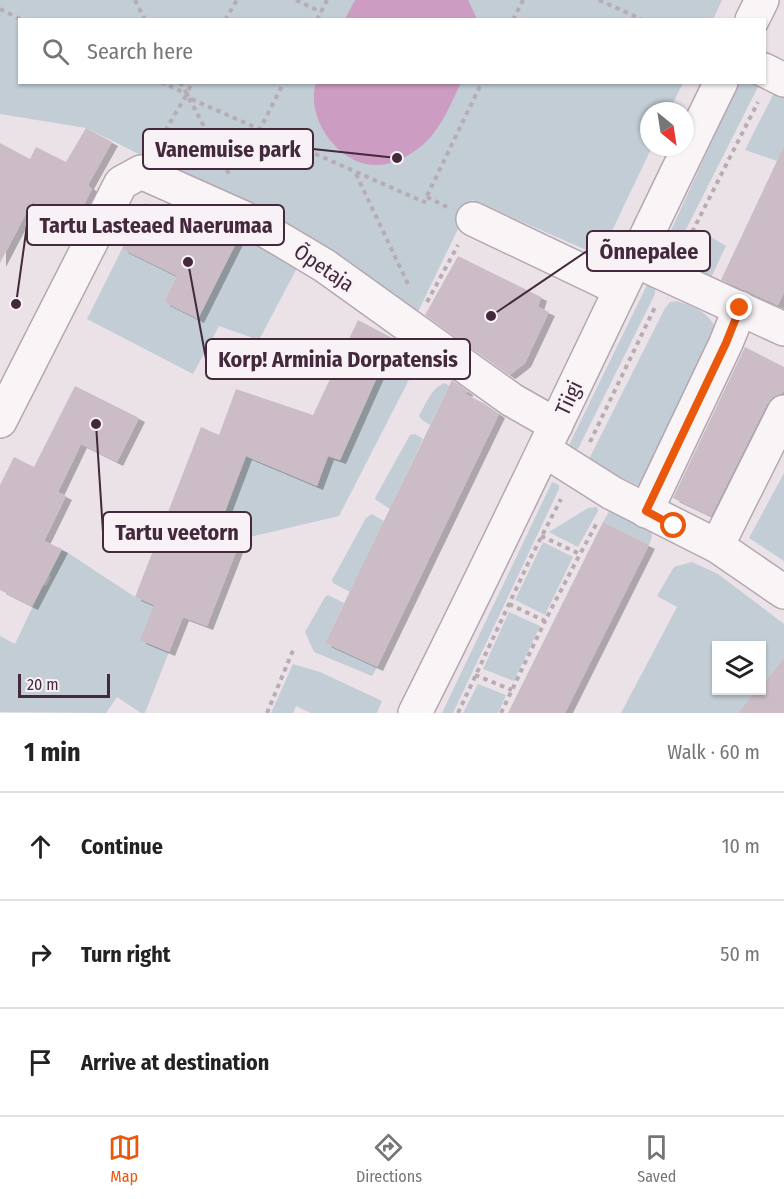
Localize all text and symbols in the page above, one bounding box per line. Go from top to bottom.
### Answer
search box [18,18,766,84]
icon: search [39,35,72,68]
text: Search here [87,38,193,65]
north arrow [640,102,694,156]
callout: Vanemuise park [143,129,313,169]
text: Vanemuise park [154,136,302,163]
callout: Tartu Lasteaed Naerumaa [27,205,284,245]
text: Tartu Lasteaed Naerumaa [39,212,273,239]
callout: Õnnepalee [587,231,710,271]
street label: Õpetaja [289,238,359,298]
text: Õnnepalee [600,238,698,265]
route end [726,294,752,320]
callout: Korp! Arminia Dorpatensis [206,339,470,379]
text: Korp! Arminia Dorpatensis [218,346,458,373]
street label: Tiigi [550,376,588,420]
callout: Tartu veetorn [103,512,251,552]
route start [660,512,686,538]
text: Tartu veetorn [115,519,239,546]
map controls [712,641,766,695]
button: layers [712,641,766,695]
scale bar [18,671,110,698]
text: 20 m [27,675,58,694]
text: 1 min [24,737,81,768]
text: Walk · 60 m [667,740,760,764]
icon: ahead [24,830,57,863]
text: Continue [81,833,163,860]
text: 10 m [722,834,760,858]
icon: right [24,938,57,971]
text: Turn right [81,941,170,968]
text: 50 m [720,942,760,966]
icon: arrive [24,1046,57,1079]
text: Arrive at destination [81,1049,269,1076]
tab: Map [108,1131,141,1186]
tab: Directions [356,1131,422,1186]
tab: Saved [637,1131,676,1186]

